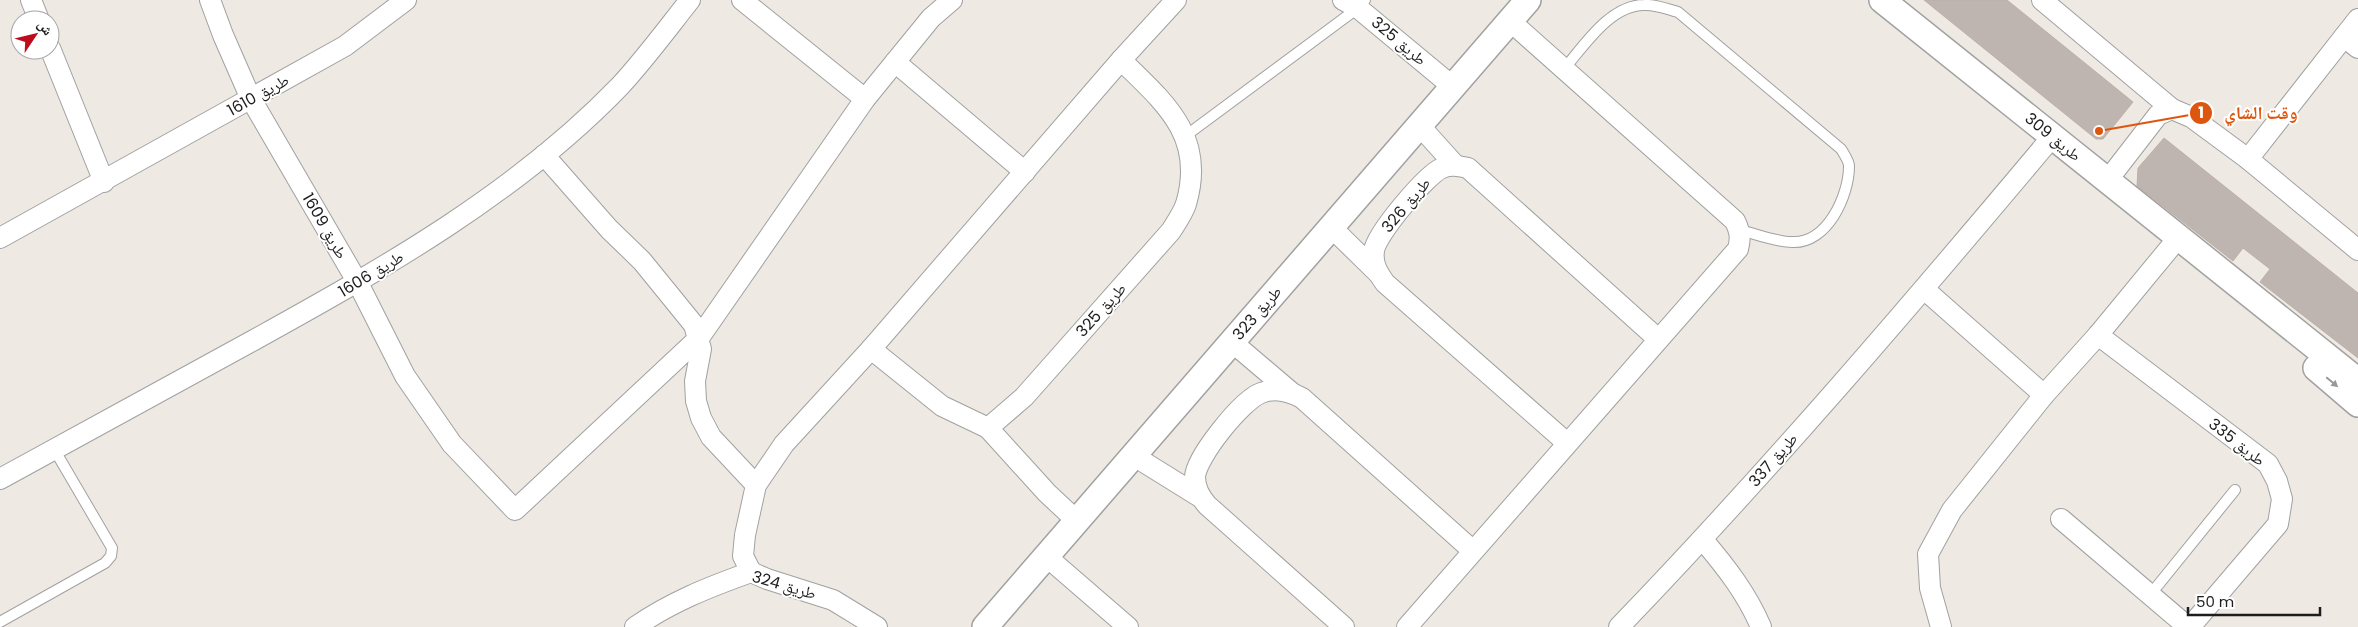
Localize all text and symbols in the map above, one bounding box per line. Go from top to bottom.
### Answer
north arrow [10,10,60,60]
street label: طريق 325 [1366,11,1432,71]
text: ش [33,16,58,39]
street label: طريق 1610 [223,69,293,121]
callout: وقت الشاي [2189,97,2307,130]
text: وقت الشاي [2224,100,2298,127]
text: 1 [2198,102,2204,123]
street label: طريق 309 [2020,107,2086,167]
street label: طريق 326 [1376,172,1436,238]
street label: طريق 1609 [297,189,353,263]
street label: طريق 1606 [334,245,408,303]
street label: طريق 325 [1070,278,1132,342]
street label: طريق 323 [1227,281,1287,345]
one-way arrow [2325,376,2338,387]
street label: طريق 335 [2204,413,2270,471]
street label: طريق 337 [1743,428,1803,492]
street label: طريق 324 [749,565,819,605]
scale bar [2188,584,2320,616]
text: 50 m [2196,591,2234,612]

